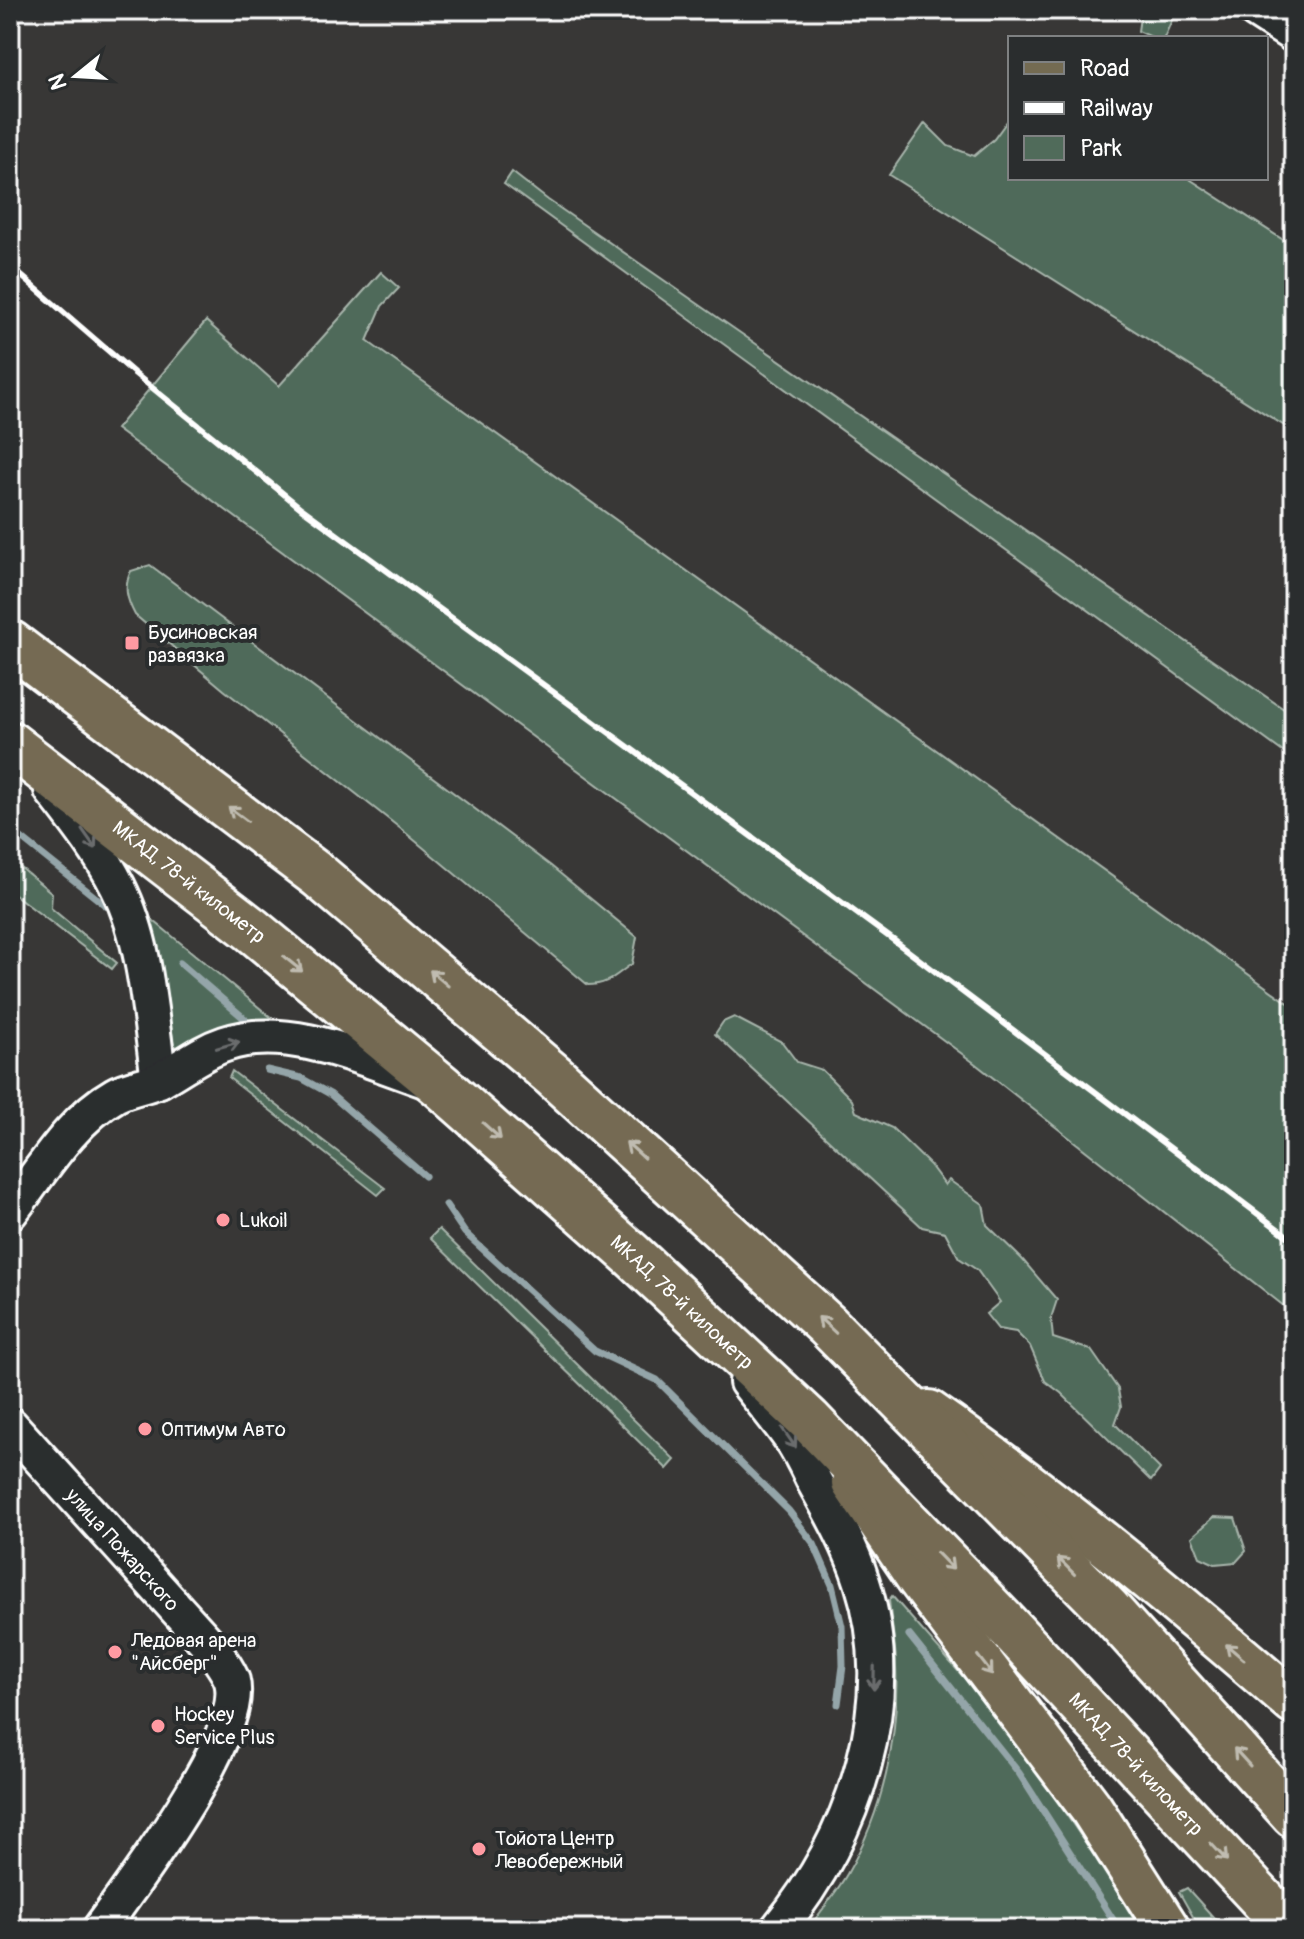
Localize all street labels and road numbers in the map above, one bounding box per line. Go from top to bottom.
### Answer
street label: МКАД, 78-й километр [108,815,271,948]
street label: МКАД, 78-й километр [605,1229,759,1375]
street label: улица Пожарского [60,1482,185,1616]
street label: МКАД, 78-й километр [1063,1687,1209,1841]

